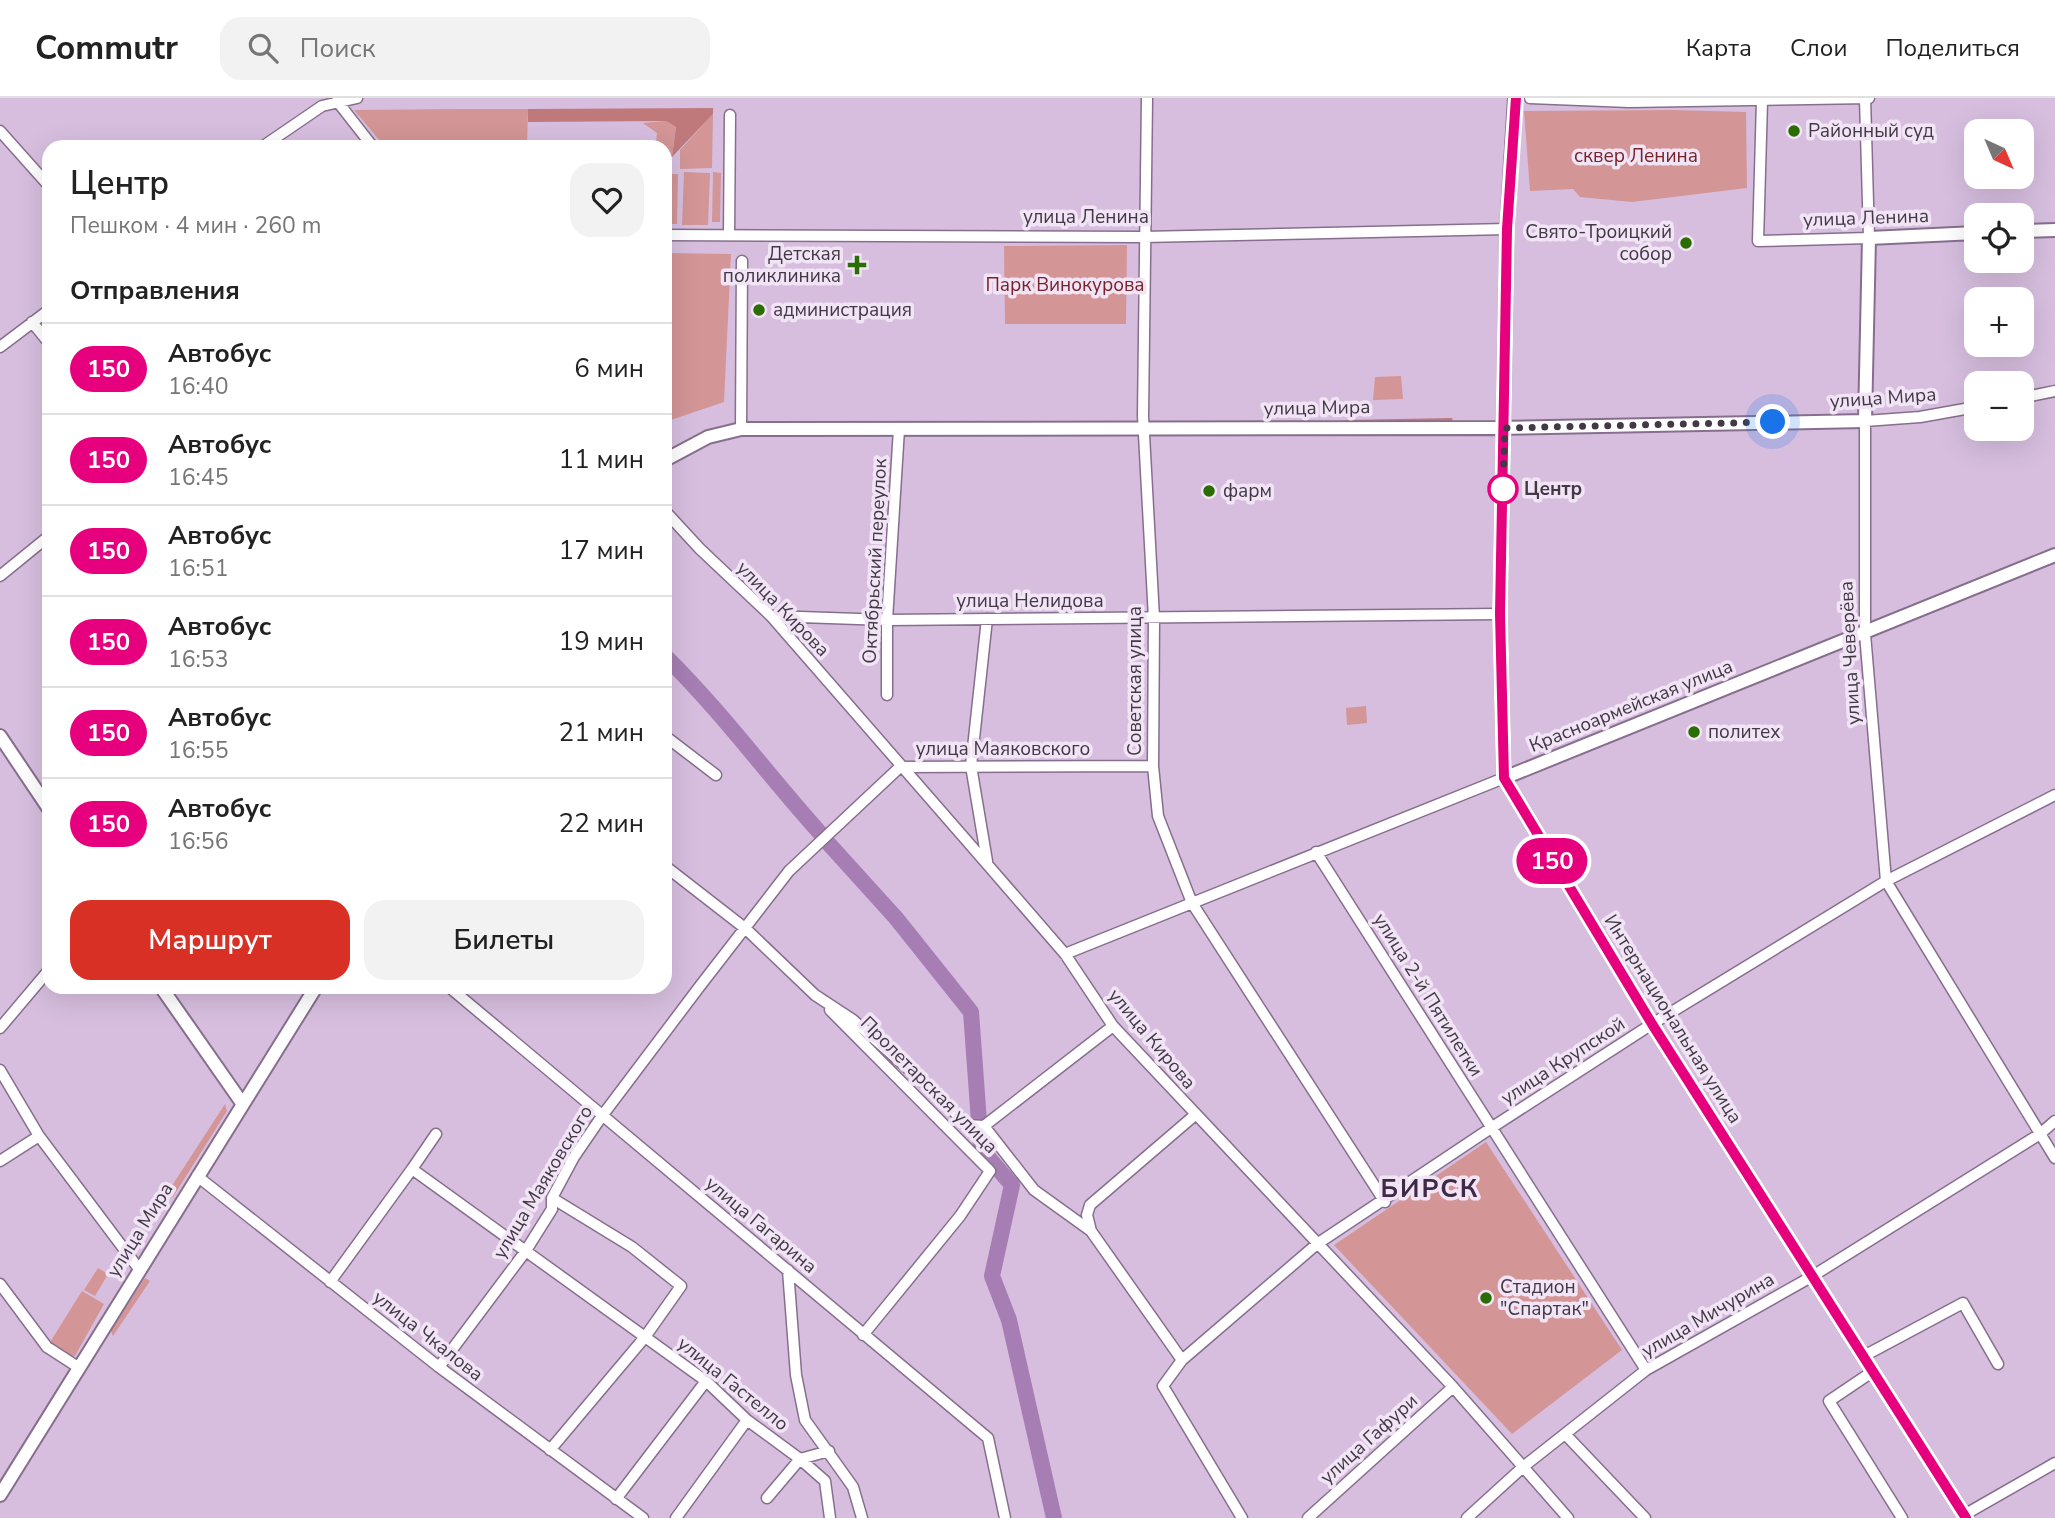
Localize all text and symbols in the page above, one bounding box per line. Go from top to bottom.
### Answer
search box [220,17,710,80]
text: Commutr [35,26,178,71]
icon: search [244,29,282,67]
text: Поиск [300,31,375,66]
text: Карта [1686,32,1752,64]
text: Слои [1790,32,1847,64]
text: Поделиться [1885,32,2020,64]
place label: Районный суд [1808,118,1934,144]
north arrow [1964,119,2034,189]
map controls [1964,119,2034,441]
marker: Районный суд [1786,123,1802,139]
park label: сквер Ленина [1574,143,1698,169]
text: Центр [70,161,169,206]
button: heart [570,163,644,237]
street label: улица Ленина [1803,203,1929,233]
button: locate [1964,203,2034,273]
street label: улица Ленина [1023,204,1149,230]
text: Пешком · 4 мин · 260 m [70,210,321,241]
place label: Свято-Троицкий собор [1525,219,1672,267]
marker: Свято-Троицкий собор [1678,235,1694,251]
place label: Детская поликлиника [723,241,841,289]
marker: Детская поликлиника [847,255,867,275]
park label: Парк Винокурова [985,272,1145,298]
text: Отправления [70,273,240,308]
button: + [1964,287,2034,357]
place label: администрация [773,297,912,323]
marker: администрация [751,302,767,318]
text: Автобус [168,336,271,371]
text: 6 мин [574,351,644,386]
text: 150 [87,353,130,385]
text: 16:40 [168,371,228,402]
button: − [1964,371,2034,441]
street label: улица Мира [1829,381,1937,415]
street label: улица Мира [1263,394,1371,422]
your location [1755,404,1790,439]
text: Автобус [168,427,271,462]
text: 11 мин [559,442,644,477]
text: 150 [87,444,130,476]
street label: Октябрьский переулок [857,458,893,664]
text: 16:45 [168,462,228,493]
marker: Центр [1488,474,1518,504]
place label: Центр [1524,476,1582,502]
place label: фарм [1223,478,1272,504]
marker: фарм [1201,483,1217,499]
text: Автобус [168,518,271,553]
text: 17 мин [559,533,644,568]
text: 150 [87,535,130,567]
text: 16:51 [168,553,228,584]
street label: улица Кирова [731,555,835,663]
street label: улица Чеверёва [1833,580,1867,726]
street label: улица Нелидова [956,588,1104,614]
street label: Советская улица [1122,606,1148,756]
text: Автобус [168,609,271,644]
text: 19 мин [559,624,644,659]
text: 150 [87,626,130,658]
text: 16:53 [168,644,228,675]
street label: Красноармейская улица [1525,653,1737,759]
text: Автобус [168,700,271,735]
text: 21 мин [559,715,644,750]
text: 150 [87,717,130,749]
place label: политех [1708,719,1780,745]
marker: политех [1686,724,1702,740]
text: 16:55 [168,735,228,766]
street label: улица Маяковского [916,736,1090,762]
text: Автобус [168,791,271,826]
text: 22 мин [559,806,644,841]
text: 150 [87,808,130,840]
text: 16:56 [168,826,228,857]
line badge: 150 [1512,838,1592,884]
text: 150 [1530,845,1574,877]
button: Маршрут [70,900,350,980]
button: Билеты [364,900,644,980]
street label: улица 2-й Пятилетки [1367,908,1489,1082]
street label: Интернациональная улица [1598,910,1748,1128]
street label: улица Кирова [1102,983,1202,1095]
street label: Пролетарская улица [855,1011,1003,1159]
street label: улица Крупской [1496,1011,1630,1111]
street label: улица Маяковского [487,1101,599,1263]
street label: улица Гагарина [700,1171,822,1279]
district label: БИРСК [1381,1171,1479,1206]
street label: улица Мира [101,1178,179,1282]
street label: улица Мичурина [1637,1266,1779,1364]
place label: Стадион "Спартак" [1500,1274,1589,1322]
street label: улица Чкалова [367,1285,489,1387]
marker: Стадион "Спартак" [1478,1290,1494,1306]
street label: улица Гастелло [672,1331,794,1437]
street label: улица Гафури [1314,1388,1424,1490]

